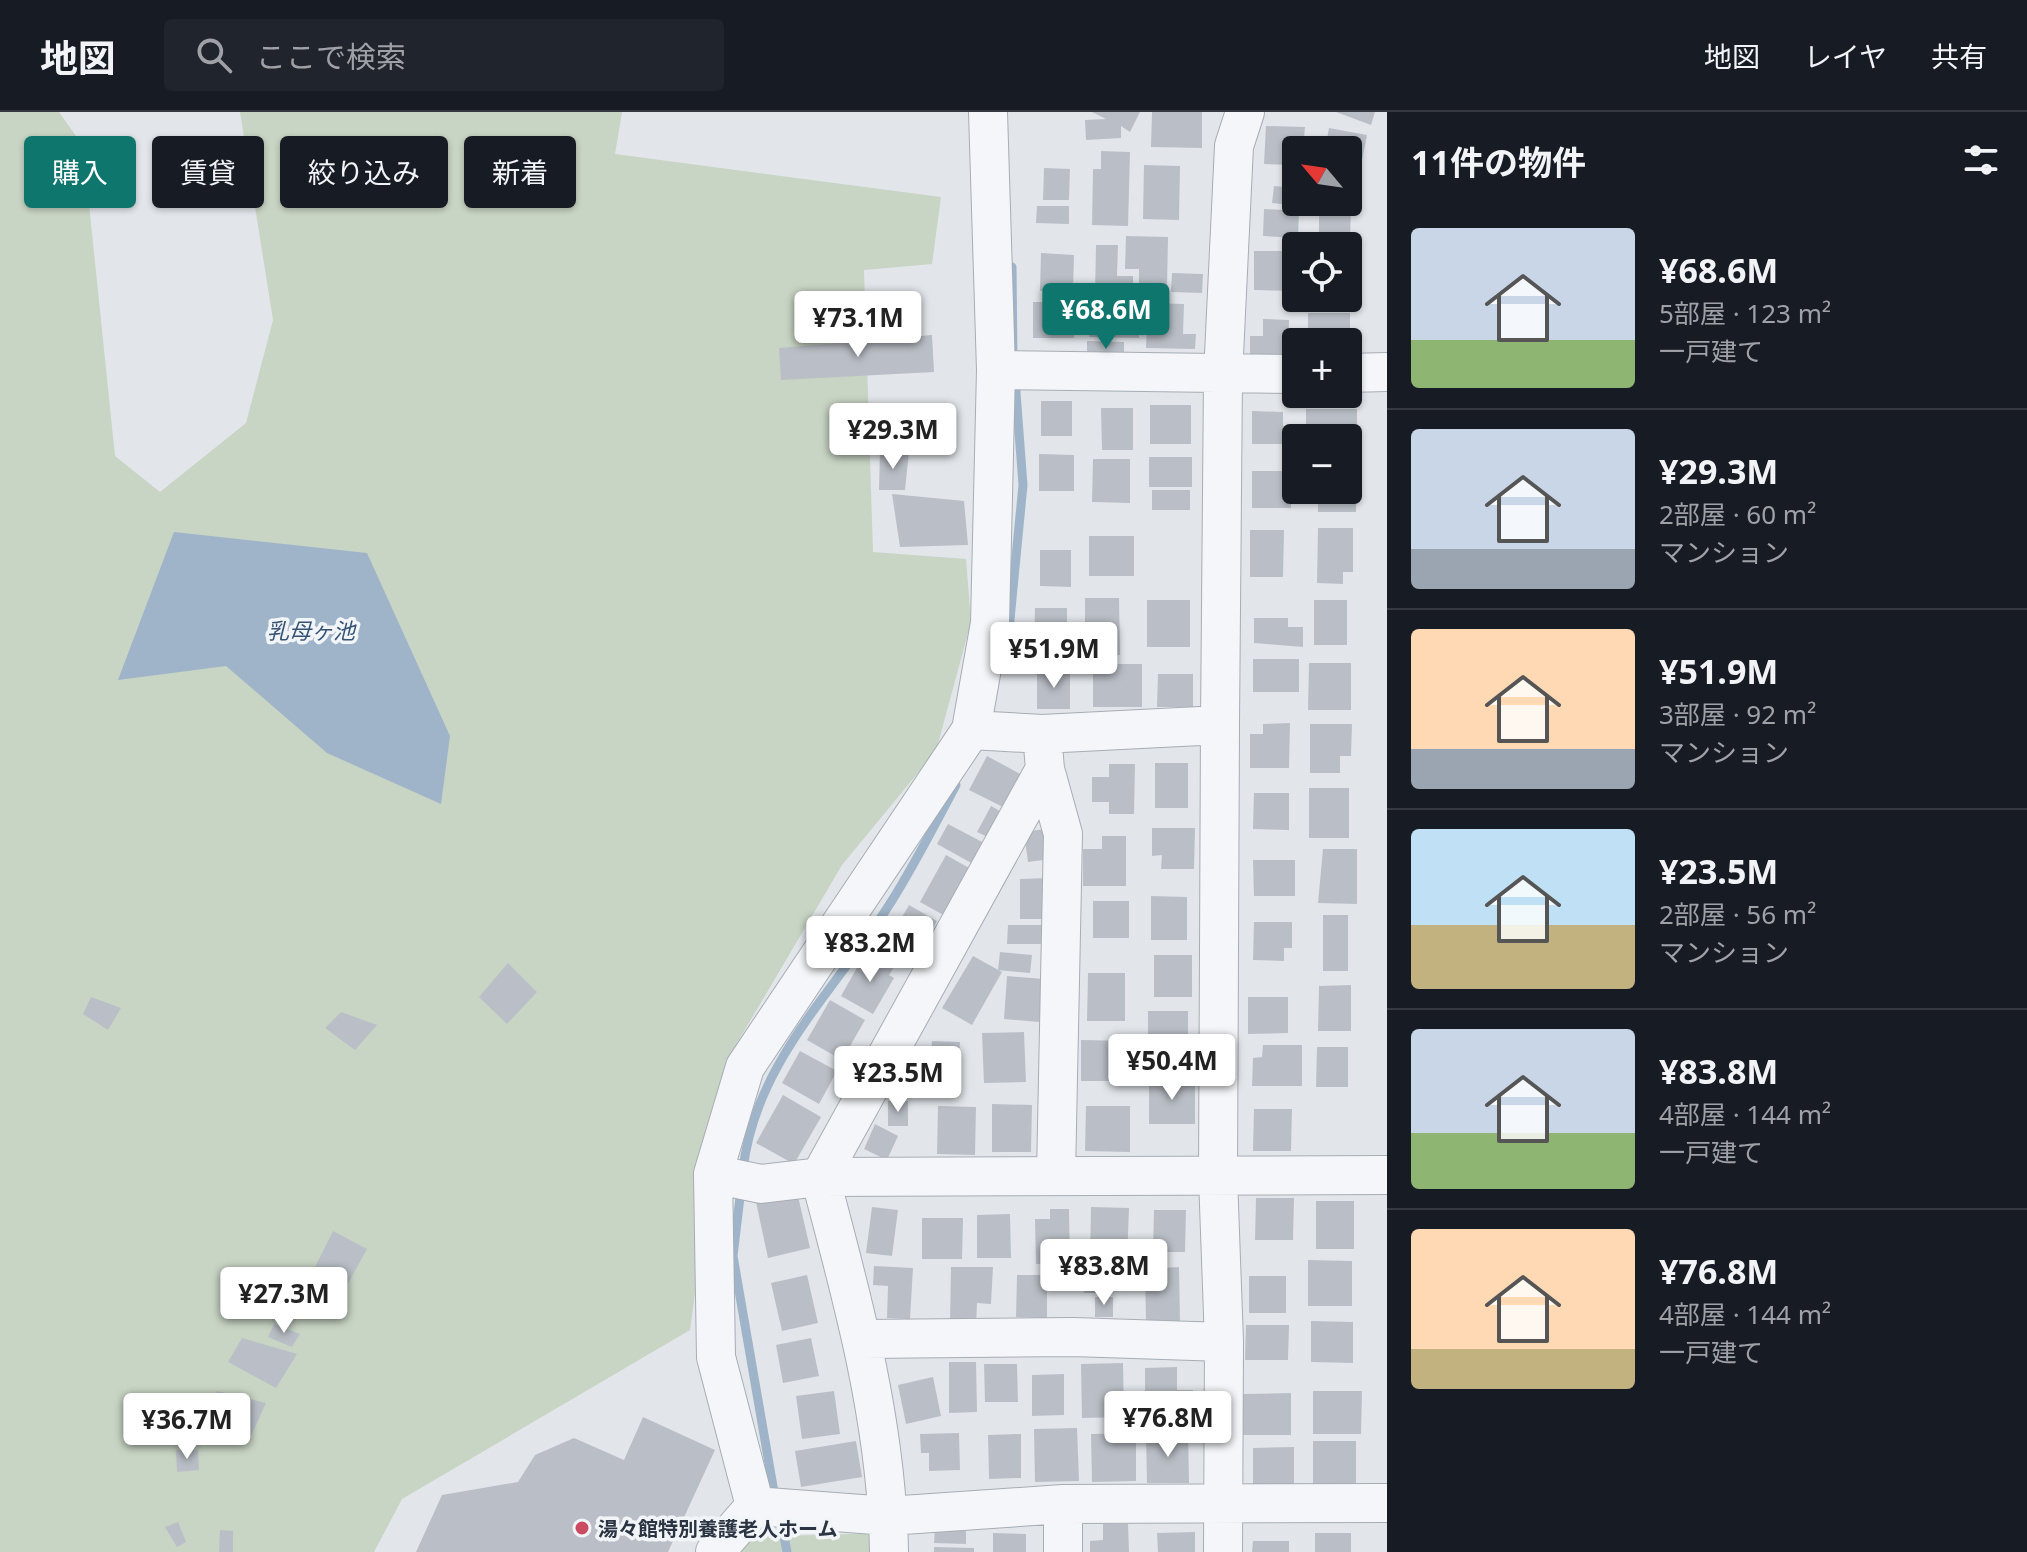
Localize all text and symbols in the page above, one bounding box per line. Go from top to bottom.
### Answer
search box [164,19,724,91]
text: 地図 [40,31,116,83]
icon: search [192,33,236,77]
text: ここで検索 [256,36,406,77]
text: 地図 [1704,37,1760,75]
text: レイヤ [1804,37,1887,75]
text: 共有 [1931,37,1987,75]
chip: 購入 [24,136,136,208]
chip: 賃貸 [152,136,264,208]
chip: 絞り込み [280,136,448,208]
chip: 新着 [464,136,576,208]
north arrow [1282,136,1362,216]
map controls [1282,136,1362,504]
icon: filters [1959,138,2003,182]
text: 11件の物件 [1411,139,1586,185]
button: locate [1282,232,1362,312]
text: ¥68.6M [1659,247,1778,293]
icon: home [1475,260,1571,356]
pin: ¥68.6M [1041,283,1171,351]
pin: ¥73.1M [793,291,923,359]
text: ¥68.6M [1060,291,1152,327]
text: 5部屋 · 123 m² [1659,295,1831,331]
text: ¥73.1M [812,299,904,335]
button: + [1282,328,1362,408]
text: 一戸建て [1659,333,1763,369]
pin: ¥29.3M [828,403,958,471]
text: ¥29.3M [847,411,939,447]
button: − [1282,424,1362,504]
text: ¥29.3M [1659,448,1778,494]
icon: home [1475,461,1571,557]
text: 2部屋 · 60 m² [1659,496,1816,532]
text: マンション [1659,534,1789,570]
water label: 乳母ヶ池 [267,615,357,645]
pin: ¥51.9M [989,622,1119,690]
text: ¥51.9M [1008,630,1100,666]
text: ¥51.9M [1659,648,1778,694]
icon: home [1475,661,1571,757]
text: 3部屋 · 92 m² [1659,696,1816,732]
text: マンション [1659,734,1789,770]
text: ¥23.5M [1659,848,1778,894]
icon: home [1475,861,1571,957]
text: 2部屋 · 56 m² [1659,896,1816,932]
pin: ¥83.2M [805,916,935,984]
text: ¥83.2M [824,924,916,960]
text: マンション [1659,934,1789,970]
pin: ¥50.4M [1107,1034,1237,1102]
text: ¥50.4M [1126,1042,1218,1078]
pin: ¥23.5M [833,1046,963,1114]
text: ¥83.8M [1659,1048,1778,1094]
text: ¥23.5M [852,1054,944,1090]
icon: home [1475,1061,1571,1157]
text: 4部屋 · 144 m² [1659,1096,1831,1132]
text: 一戸建て [1659,1134,1763,1170]
pin: ¥83.8M [1039,1239,1169,1307]
text: ¥83.8M [1058,1247,1150,1283]
text: ¥76.8M [1659,1248,1778,1294]
icon: home [1475,1261,1571,1357]
pin: ¥27.3M [219,1267,349,1335]
text: ¥27.3M [238,1275,330,1311]
text: 4部屋 · 144 m² [1659,1296,1831,1332]
text: 一戸建て [1659,1334,1763,1370]
pin: ¥76.8M [1103,1391,1233,1459]
pin: ¥36.7M [122,1393,252,1461]
text: ¥76.8M [1122,1399,1214,1435]
text: ¥36.7M [141,1401,233,1437]
place label: 湯々館特別養護老人ホーム [598,1515,837,1542]
marker: 湯々館特別養護老人ホーム [573,1519,591,1537]

